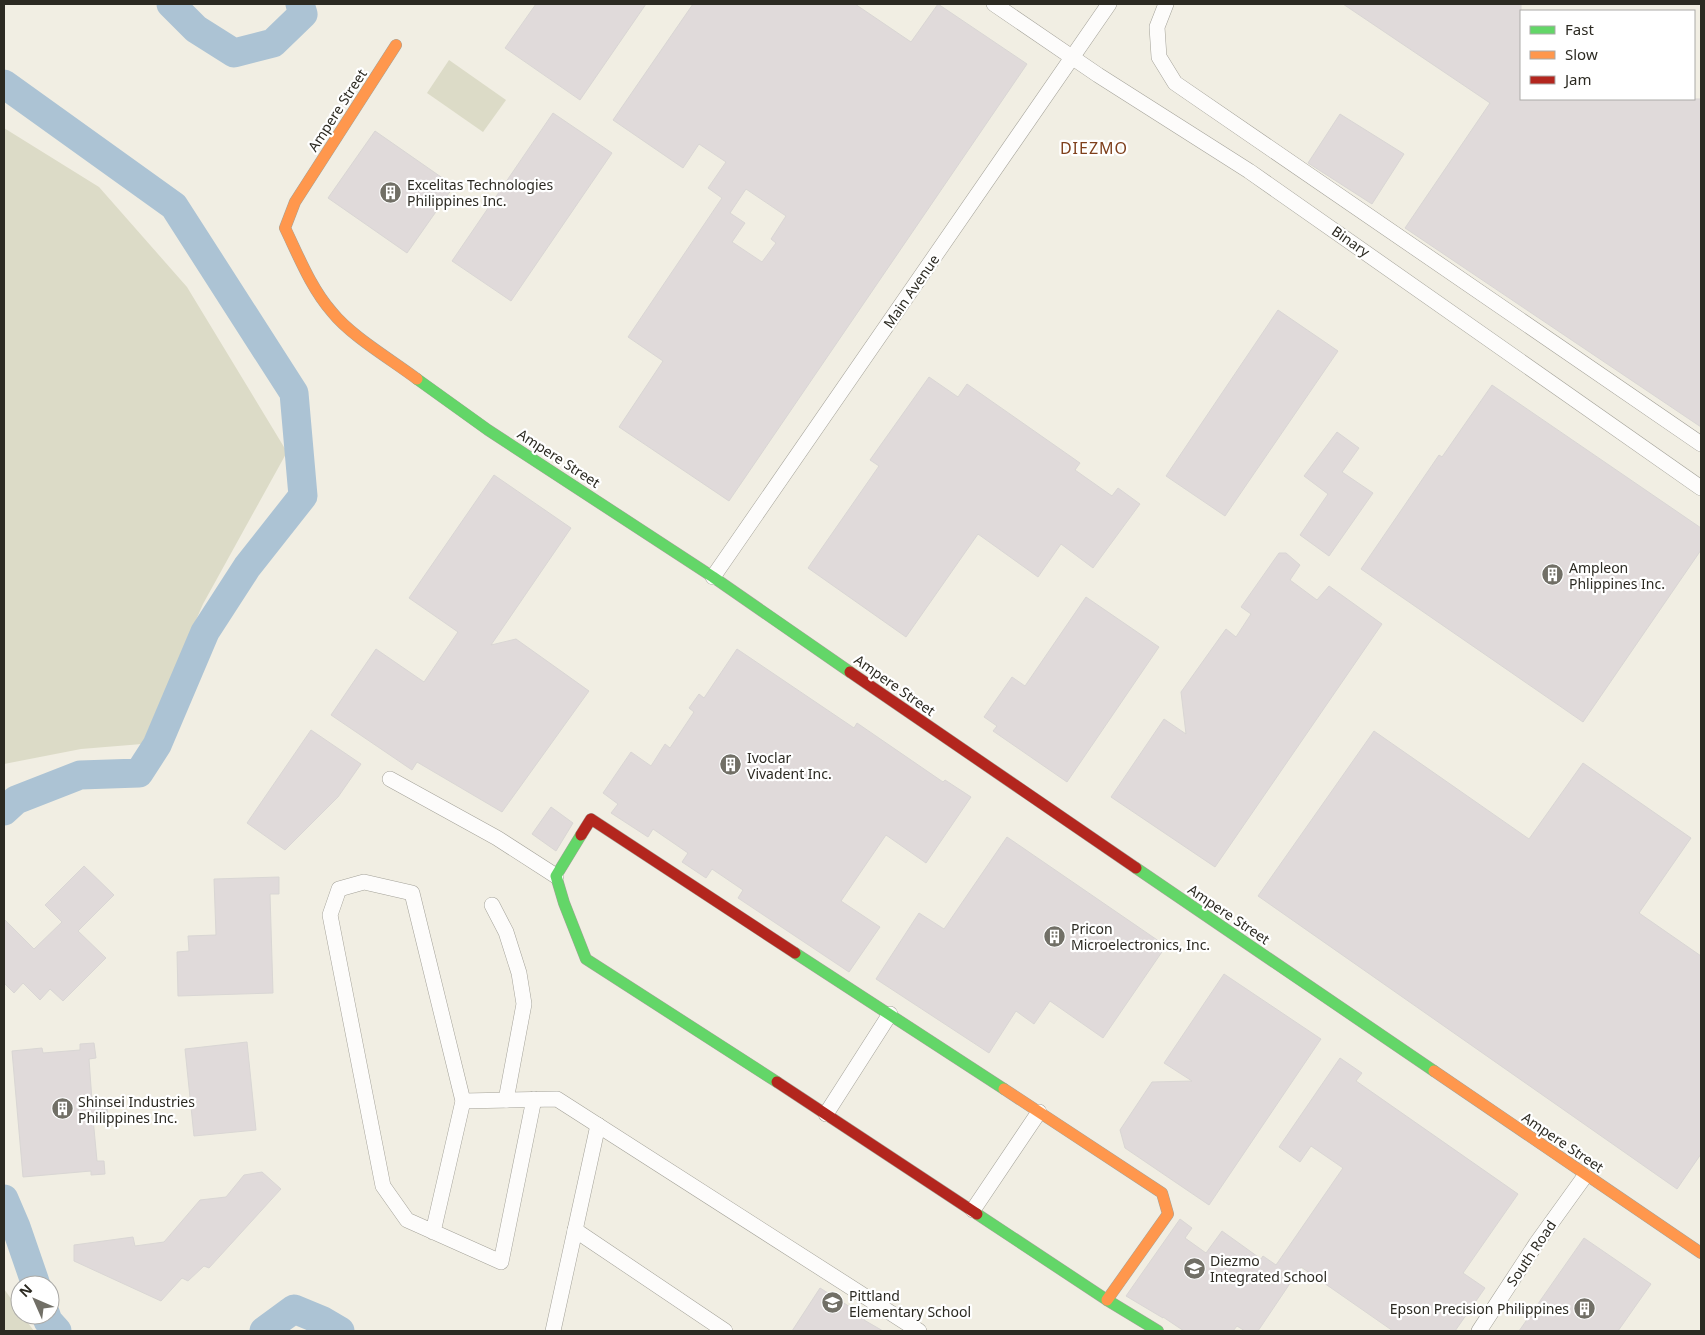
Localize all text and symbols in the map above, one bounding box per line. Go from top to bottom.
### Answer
legend [1520,10,1695,100]
text: Fast [1565,19,1594,39]
text: Slow [1565,44,1598,64]
street label: Ampere Street [303,65,371,155]
text: Jam [1563,69,1592,89]
district label: DIEZMO [1060,137,1128,159]
place label: Excelitas Technologies Philippines Inc. [407,175,553,210]
building icon: Excelitas Technologies Philippines Inc. [379,180,403,204]
street label: Binary [1328,221,1374,261]
street label: Main Avenue [879,250,943,332]
street label: Ampere Street [514,424,604,492]
place label: Ampleon Phlippines Inc. [1569,558,1665,593]
building icon: Ampleon Phlippines Inc. [1541,563,1565,587]
street label: Ampere Street [851,650,939,720]
place label: Ivoclar Vivadent Inc. [747,748,832,783]
building icon: Ivoclar Vivadent Inc. [719,753,743,777]
street label: Ampere Street [1184,880,1274,948]
place label: Pricon Microelectronics, Inc. [1071,919,1210,954]
building icon: Pricon Microelectronics, Inc. [1043,924,1067,948]
place label: Shinsei Industries Philippines Inc. [78,1092,195,1127]
building icon: Shinsei Industries Philippines Inc. [50,1097,74,1121]
street label: Ampere Street [1518,1108,1608,1176]
street label: South Road [1502,1216,1560,1290]
place label: Diezmo Integrated School [1210,1251,1327,1286]
school or university icon: Diezmo Integrated School [1182,1256,1206,1280]
north arrow [10,1275,60,1325]
text: N [15,1280,36,1301]
place label: Pittland Elementary School [849,1286,971,1321]
school or university icon: Pittland Elementary School [821,1291,845,1315]
building icon: Epson Precision Philippines [1573,1296,1597,1320]
place label: Epson Precision Philippines [1390,1299,1569,1318]

